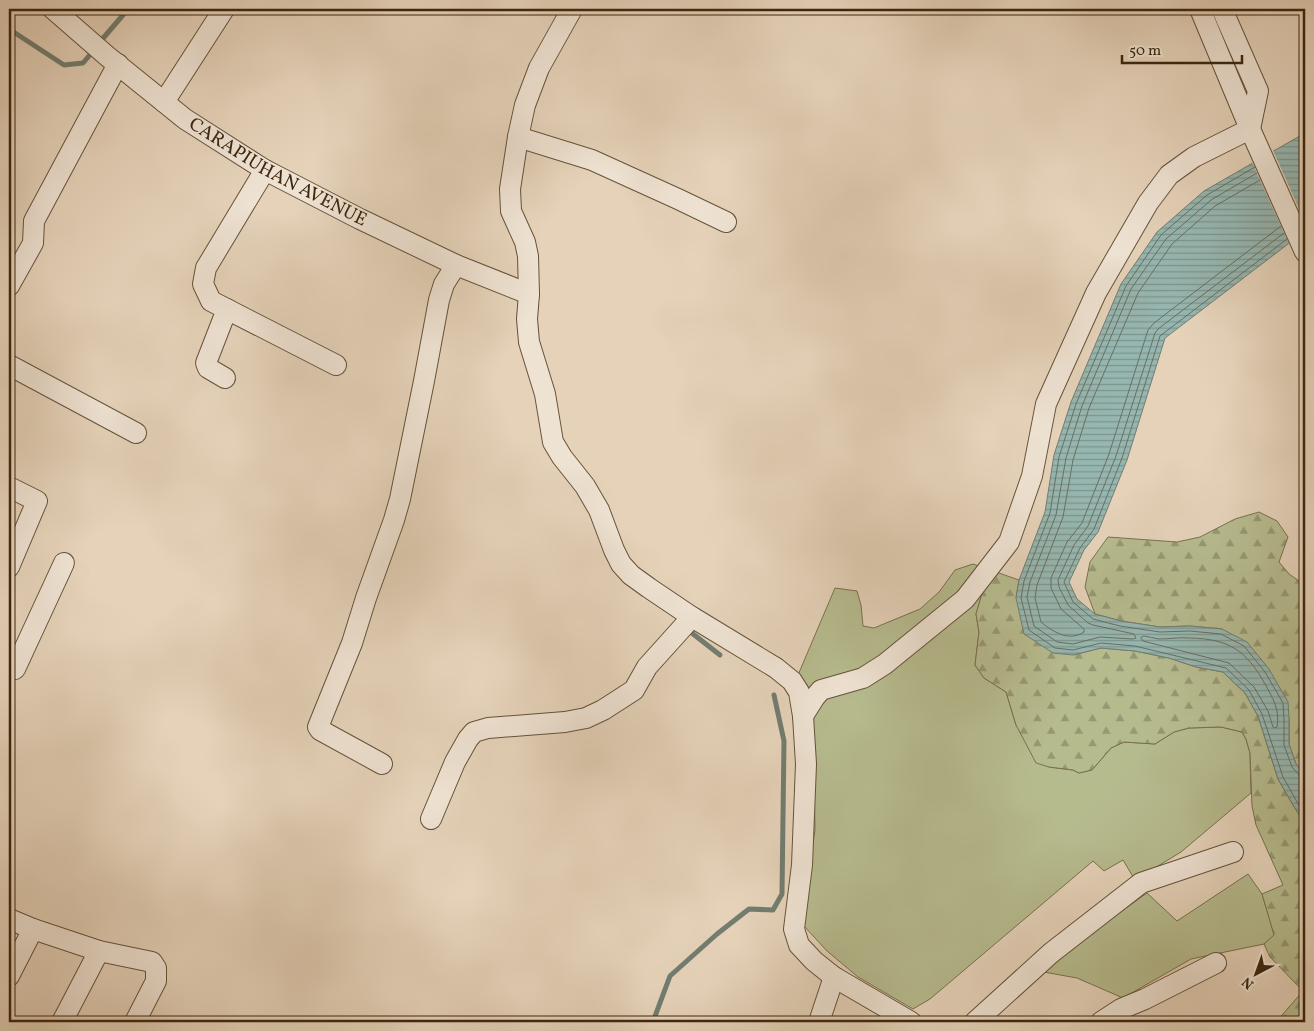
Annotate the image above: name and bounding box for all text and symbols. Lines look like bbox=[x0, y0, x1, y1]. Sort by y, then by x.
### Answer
scale bar bbox=[1122, 32, 1242, 64]
text: 50 m bbox=[1129, 41, 1161, 62]
street label: CARAPIUHAN AVENUE bbox=[183, 112, 371, 233]
north arrow bbox=[1232, 948, 1282, 998]
text: N bbox=[1238, 972, 1259, 993]

